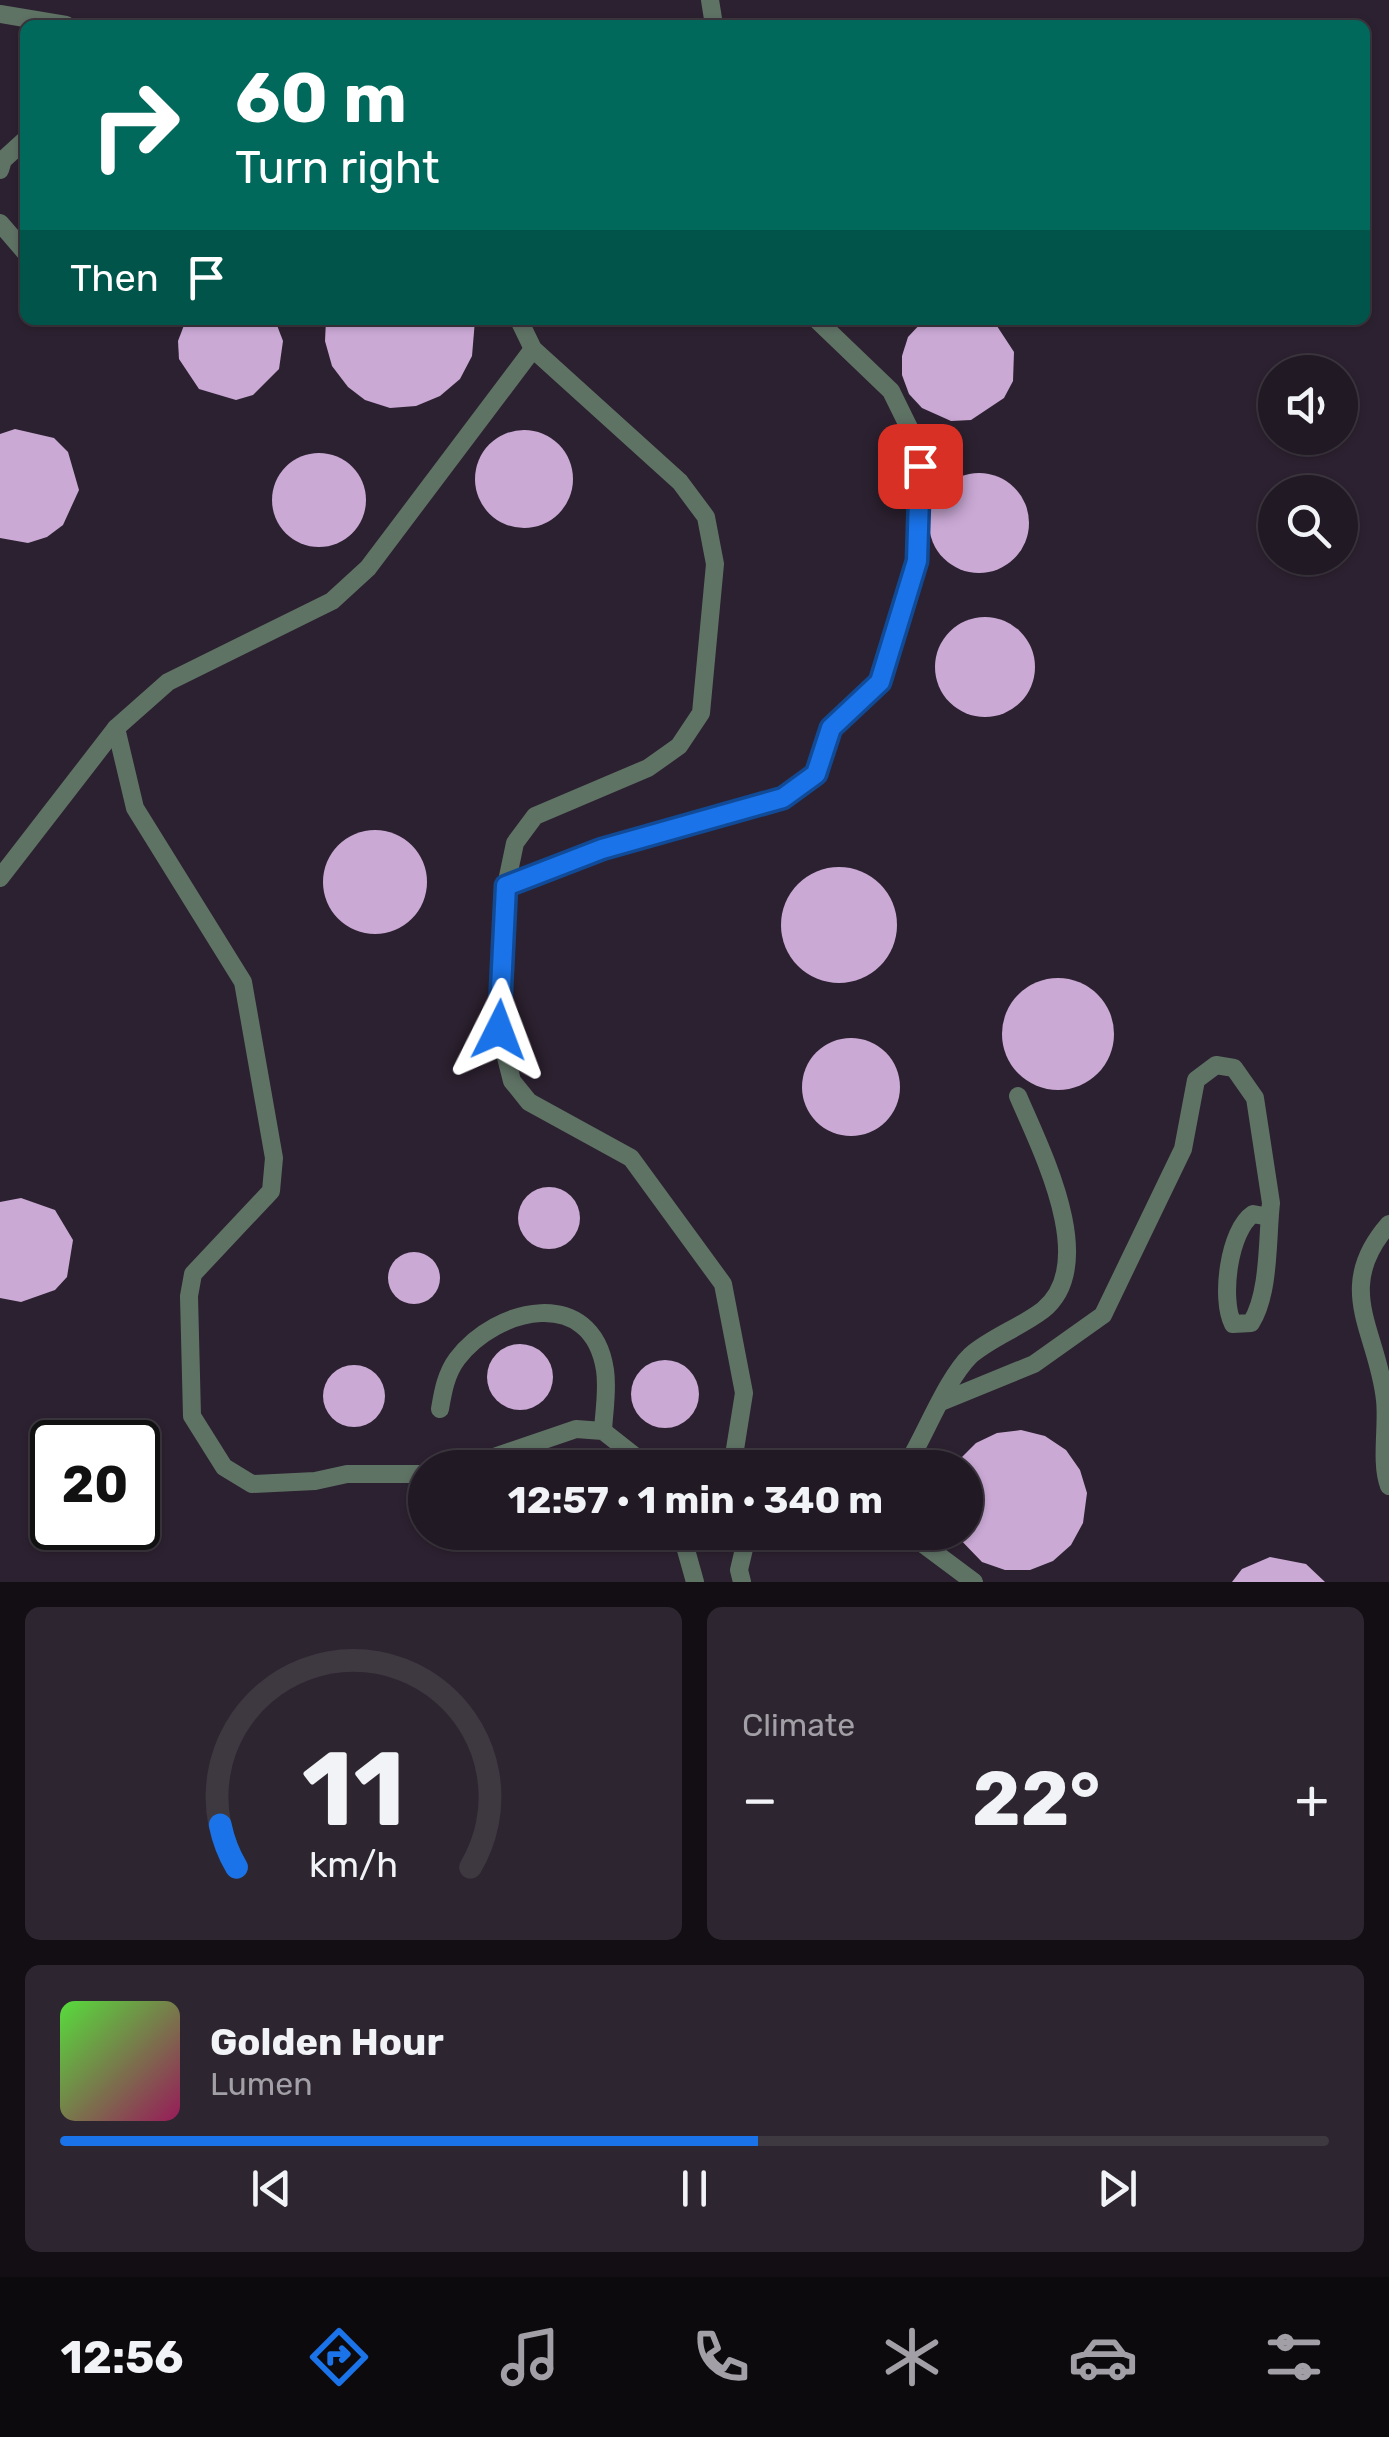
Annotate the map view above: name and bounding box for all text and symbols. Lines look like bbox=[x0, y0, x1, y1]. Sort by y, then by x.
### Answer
text: 60 m bbox=[235, 57, 407, 140]
icon: right bbox=[70, 60, 200, 190]
text: Turn right bbox=[235, 141, 439, 194]
icon: arrive bbox=[179, 250, 234, 305]
text: Then bbox=[70, 255, 159, 301]
map controls bbox=[1258, 355, 1358, 575]
button: sound bbox=[1258, 355, 1358, 455]
pin bbox=[878, 424, 963, 509]
icon: arrive bbox=[893, 439, 948, 494]
button: search bbox=[1258, 475, 1358, 575]
position arrow bbox=[447, 978, 551, 1082]
speed limit sign: 20 bbox=[30, 1420, 160, 1550]
text: 12:57 · 1 min · 340 m bbox=[508, 1477, 883, 1523]
text: Climate bbox=[742, 1706, 855, 1744]
text: 11 bbox=[302, 1728, 405, 1851]
text: 22° bbox=[972, 1755, 1100, 1844]
text: − bbox=[742, 1767, 778, 1832]
text: + bbox=[1295, 1767, 1329, 1832]
text: km/h bbox=[309, 1844, 398, 1886]
text: Golden Hour bbox=[210, 2019, 444, 2065]
text: Lumen bbox=[210, 2065, 313, 2103]
icon: previous bbox=[244, 2161, 299, 2216]
icon: pause bbox=[667, 2161, 722, 2216]
icon: next bbox=[1090, 2161, 1145, 2216]
icon: directions bbox=[304, 2322, 374, 2392]
icon: music bbox=[495, 2322, 565, 2392]
icon: phone bbox=[686, 2322, 756, 2392]
icon: climate bbox=[877, 2322, 947, 2392]
icon: car bbox=[1068, 2322, 1138, 2392]
icon: filters bbox=[1259, 2322, 1329, 2392]
text: 12:56 bbox=[60, 2331, 184, 2384]

